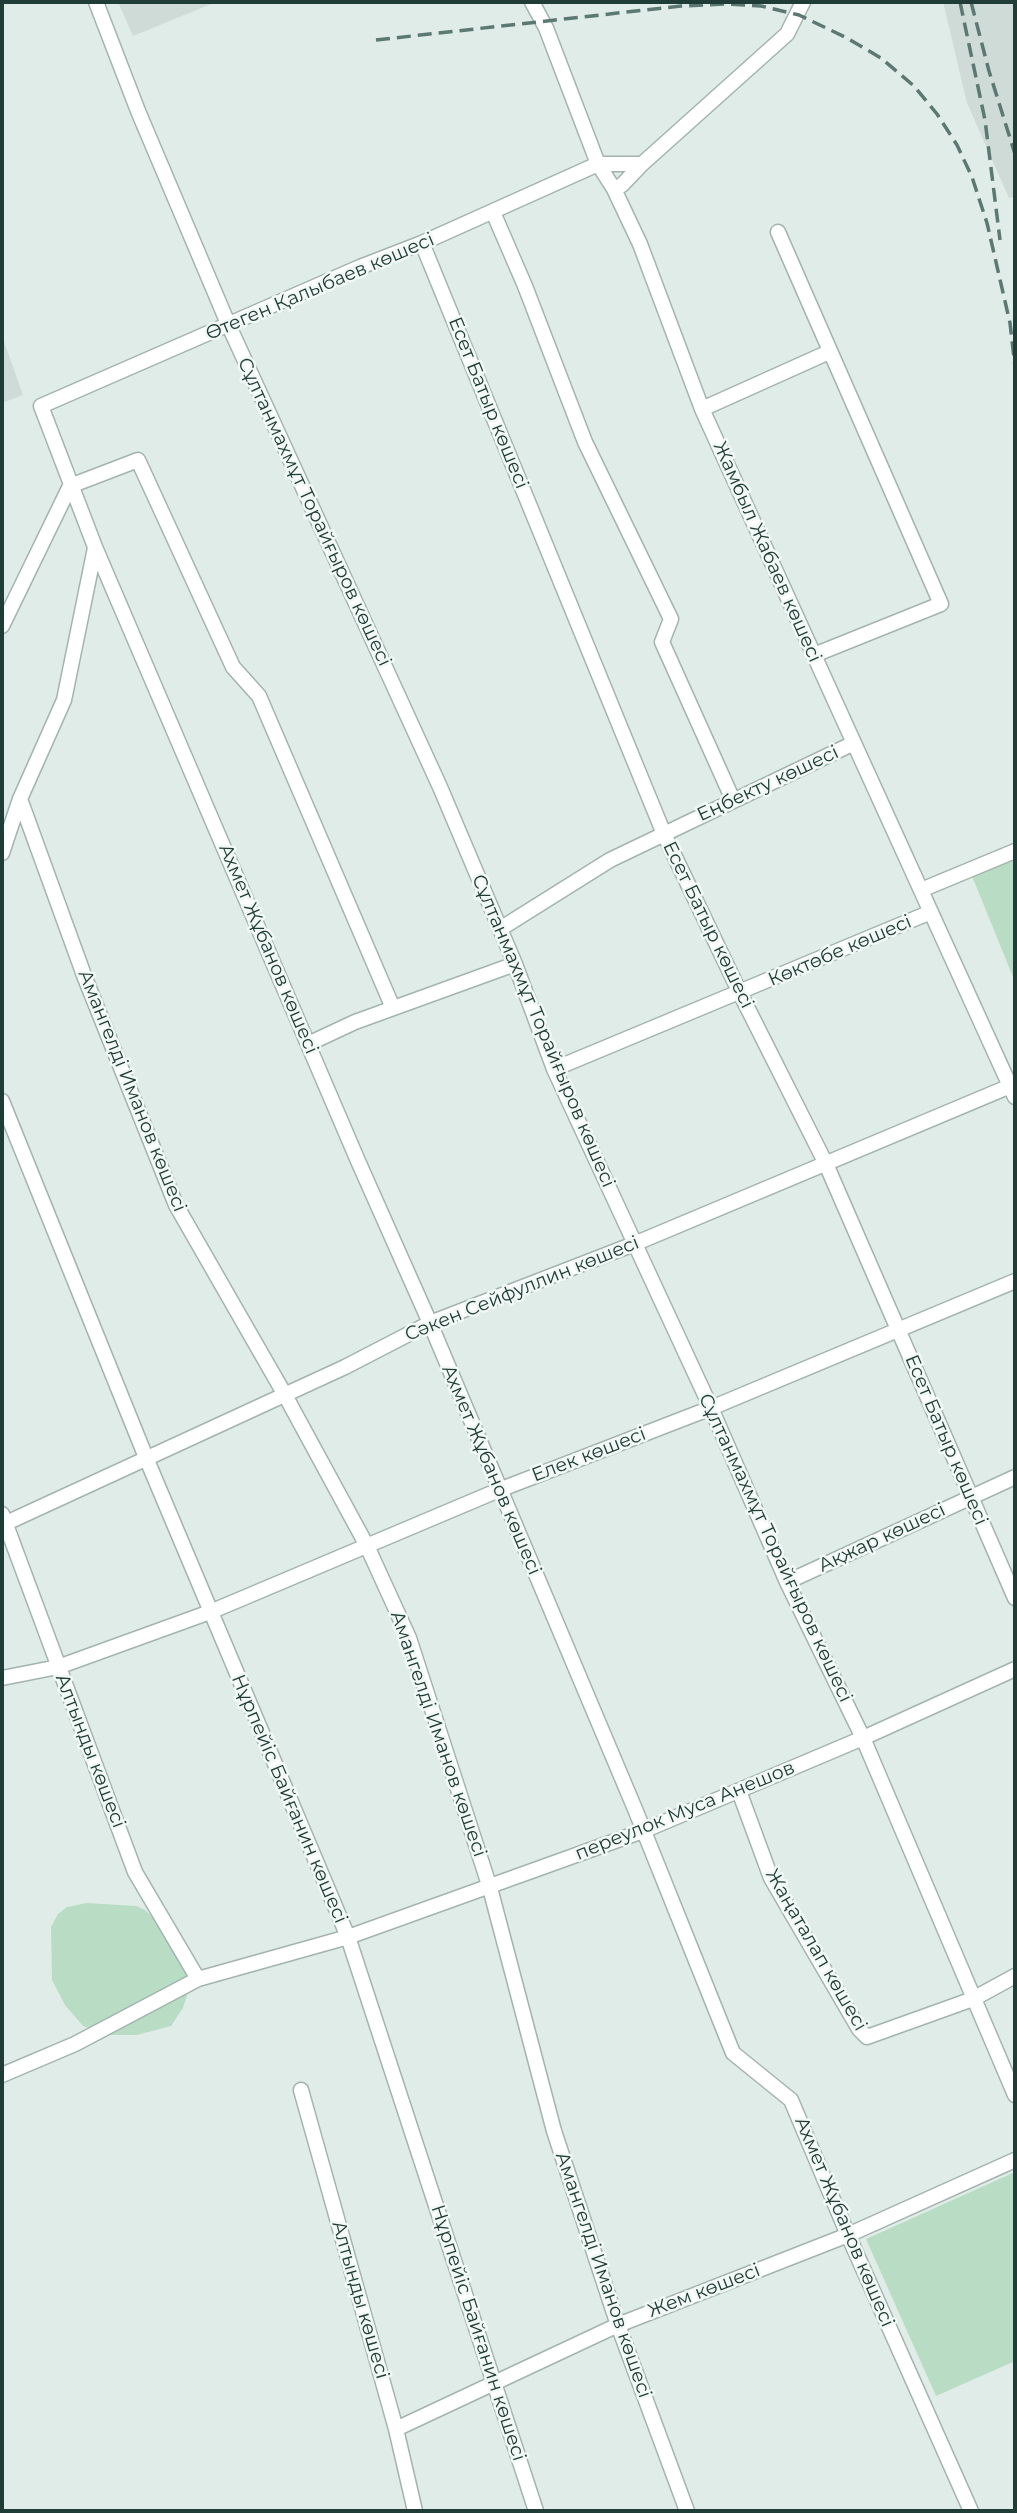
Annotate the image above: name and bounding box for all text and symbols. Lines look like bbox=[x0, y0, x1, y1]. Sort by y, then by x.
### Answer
street label: Өтеген Қалыбаев көшесі bbox=[202, 228, 438, 346]
street label: Есет Батыр көшесі bbox=[443, 314, 533, 492]
street label: Сұлтанмахмұт Торайғыров көшесі bbox=[232, 354, 396, 670]
street label: Жамбыл Жабаев көшесі bbox=[708, 438, 826, 666]
street label: Еңбекту көшесі bbox=[694, 741, 842, 827]
street label: Есет Батыр көшесі bbox=[658, 838, 758, 1012]
street label: Ахмет Жұбанов көшесі bbox=[213, 841, 323, 1057]
street label: Сұлтанмахмұт Торайғыров көшесі bbox=[467, 871, 619, 1191]
street label: Көктөбе көшесі bbox=[765, 910, 915, 992]
street label: Амангелді Иманов көшесі bbox=[73, 967, 191, 1215]
street label: Сәкен Сейфуллин көшесі bbox=[402, 1231, 642, 1347]
street label: Есет Батыр көшесі bbox=[900, 1351, 992, 1529]
street label: Ахмет Жұбанов көшесі bbox=[436, 1362, 546, 1578]
street label: Сұлтанмахмұт Торайғыров көшесі bbox=[693, 1390, 857, 1706]
street label: Елек көшесі bbox=[529, 1423, 649, 1487]
street label: Ақжар көшесі bbox=[815, 1499, 949, 1577]
street label: Амангелді Иманов көшесі bbox=[385, 1608, 491, 1860]
street label: Алтынды көшесі bbox=[50, 1671, 130, 1831]
street label: Нұрпейіс Байғанин көшесі bbox=[226, 1671, 352, 1927]
street label: переулок Муса Анешов bbox=[572, 1756, 798, 1866]
street label: Жаңаталап көшесі bbox=[760, 1865, 872, 2035]
street label: Ахмет Жұбанов көшесі bbox=[789, 2114, 899, 2330]
street label: Амангелді Иманов көшесі bbox=[550, 2149, 656, 2401]
street label: Нұрпейіс Байғанин көшесі bbox=[426, 2202, 530, 2464]
street label: Алтынды көшесі bbox=[327, 2218, 393, 2382]
street label: Жем көшесі bbox=[645, 2259, 763, 2323]

